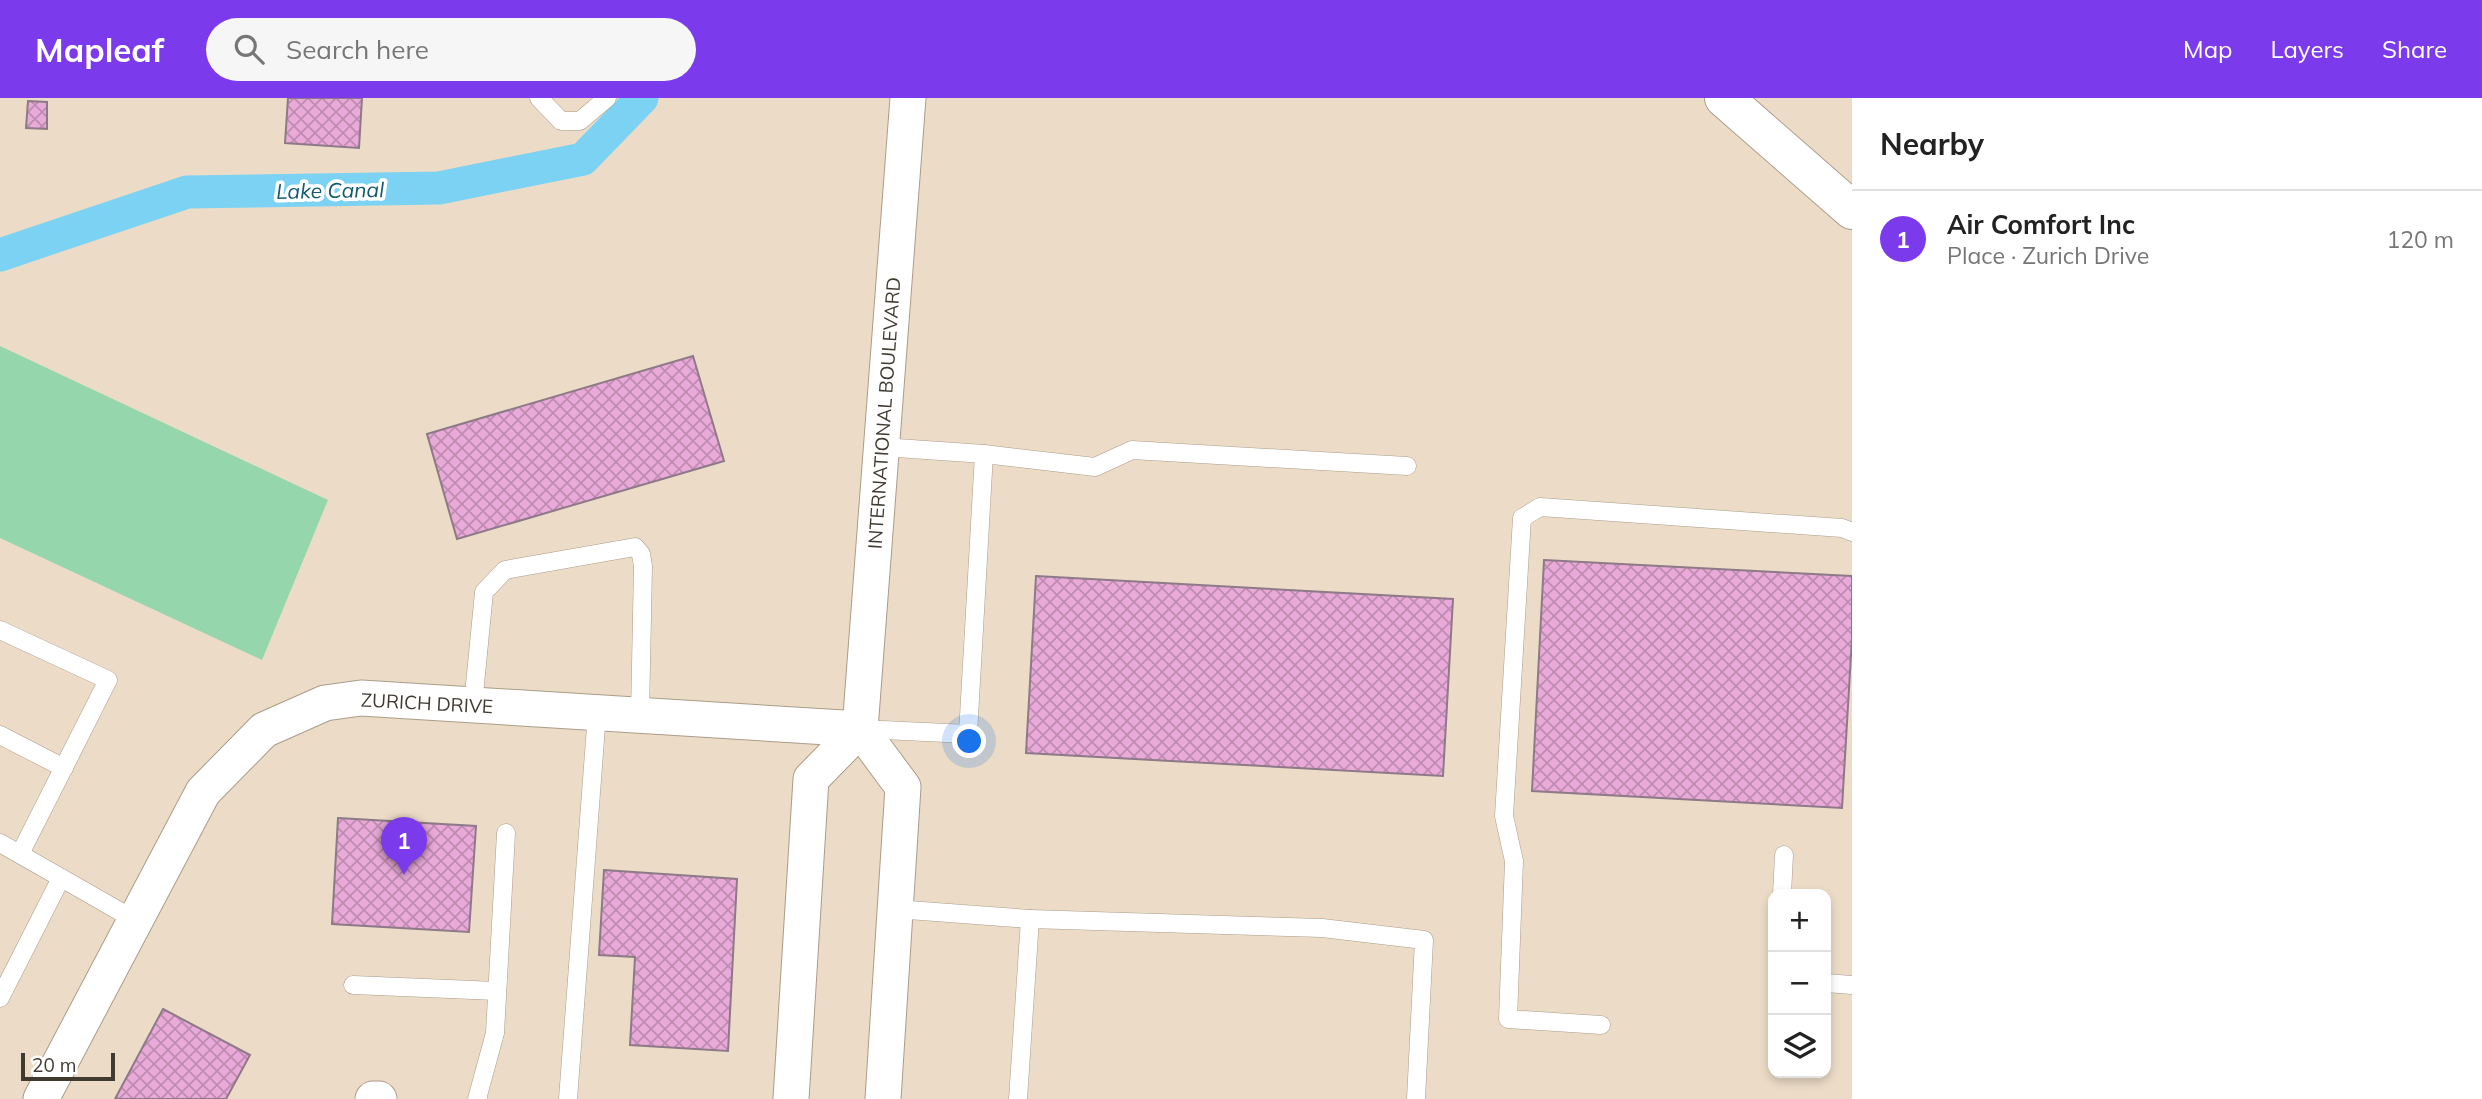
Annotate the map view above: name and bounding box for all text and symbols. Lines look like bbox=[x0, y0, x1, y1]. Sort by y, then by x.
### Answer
search box bbox=[206, 18, 696, 81]
text: Mapleaf bbox=[35, 29, 164, 70]
icon: search bbox=[230, 30, 268, 68]
text: Search here bbox=[286, 33, 429, 66]
text: Map bbox=[2183, 34, 2232, 64]
text: Layers bbox=[2270, 34, 2344, 64]
text: Share bbox=[2382, 34, 2447, 64]
text: Nearby bbox=[1880, 125, 1984, 163]
water label: Lake Canal bbox=[276, 176, 384, 204]
text: Air Comfort Inc bbox=[1947, 208, 2135, 241]
text: 1 bbox=[1896, 225, 1910, 254]
text: 120 m bbox=[2386, 225, 2454, 254]
text: Place · Zurich Drive bbox=[1947, 241, 2149, 270]
street label: INTERNATIONAL BOULEVARD bbox=[863, 276, 905, 550]
street label: ZURICH DRIVE bbox=[360, 688, 494, 718]
your location bbox=[952, 724, 986, 758]
pin: 1 bbox=[381, 817, 427, 875]
map controls bbox=[1768, 889, 1831, 1078]
button: + bbox=[1768, 889, 1831, 952]
button: − bbox=[1768, 952, 1831, 1015]
button: layers bbox=[1768, 1015, 1831, 1078]
scale bar bbox=[21, 1050, 116, 1082]
text: 20 m bbox=[32, 1053, 76, 1077]

